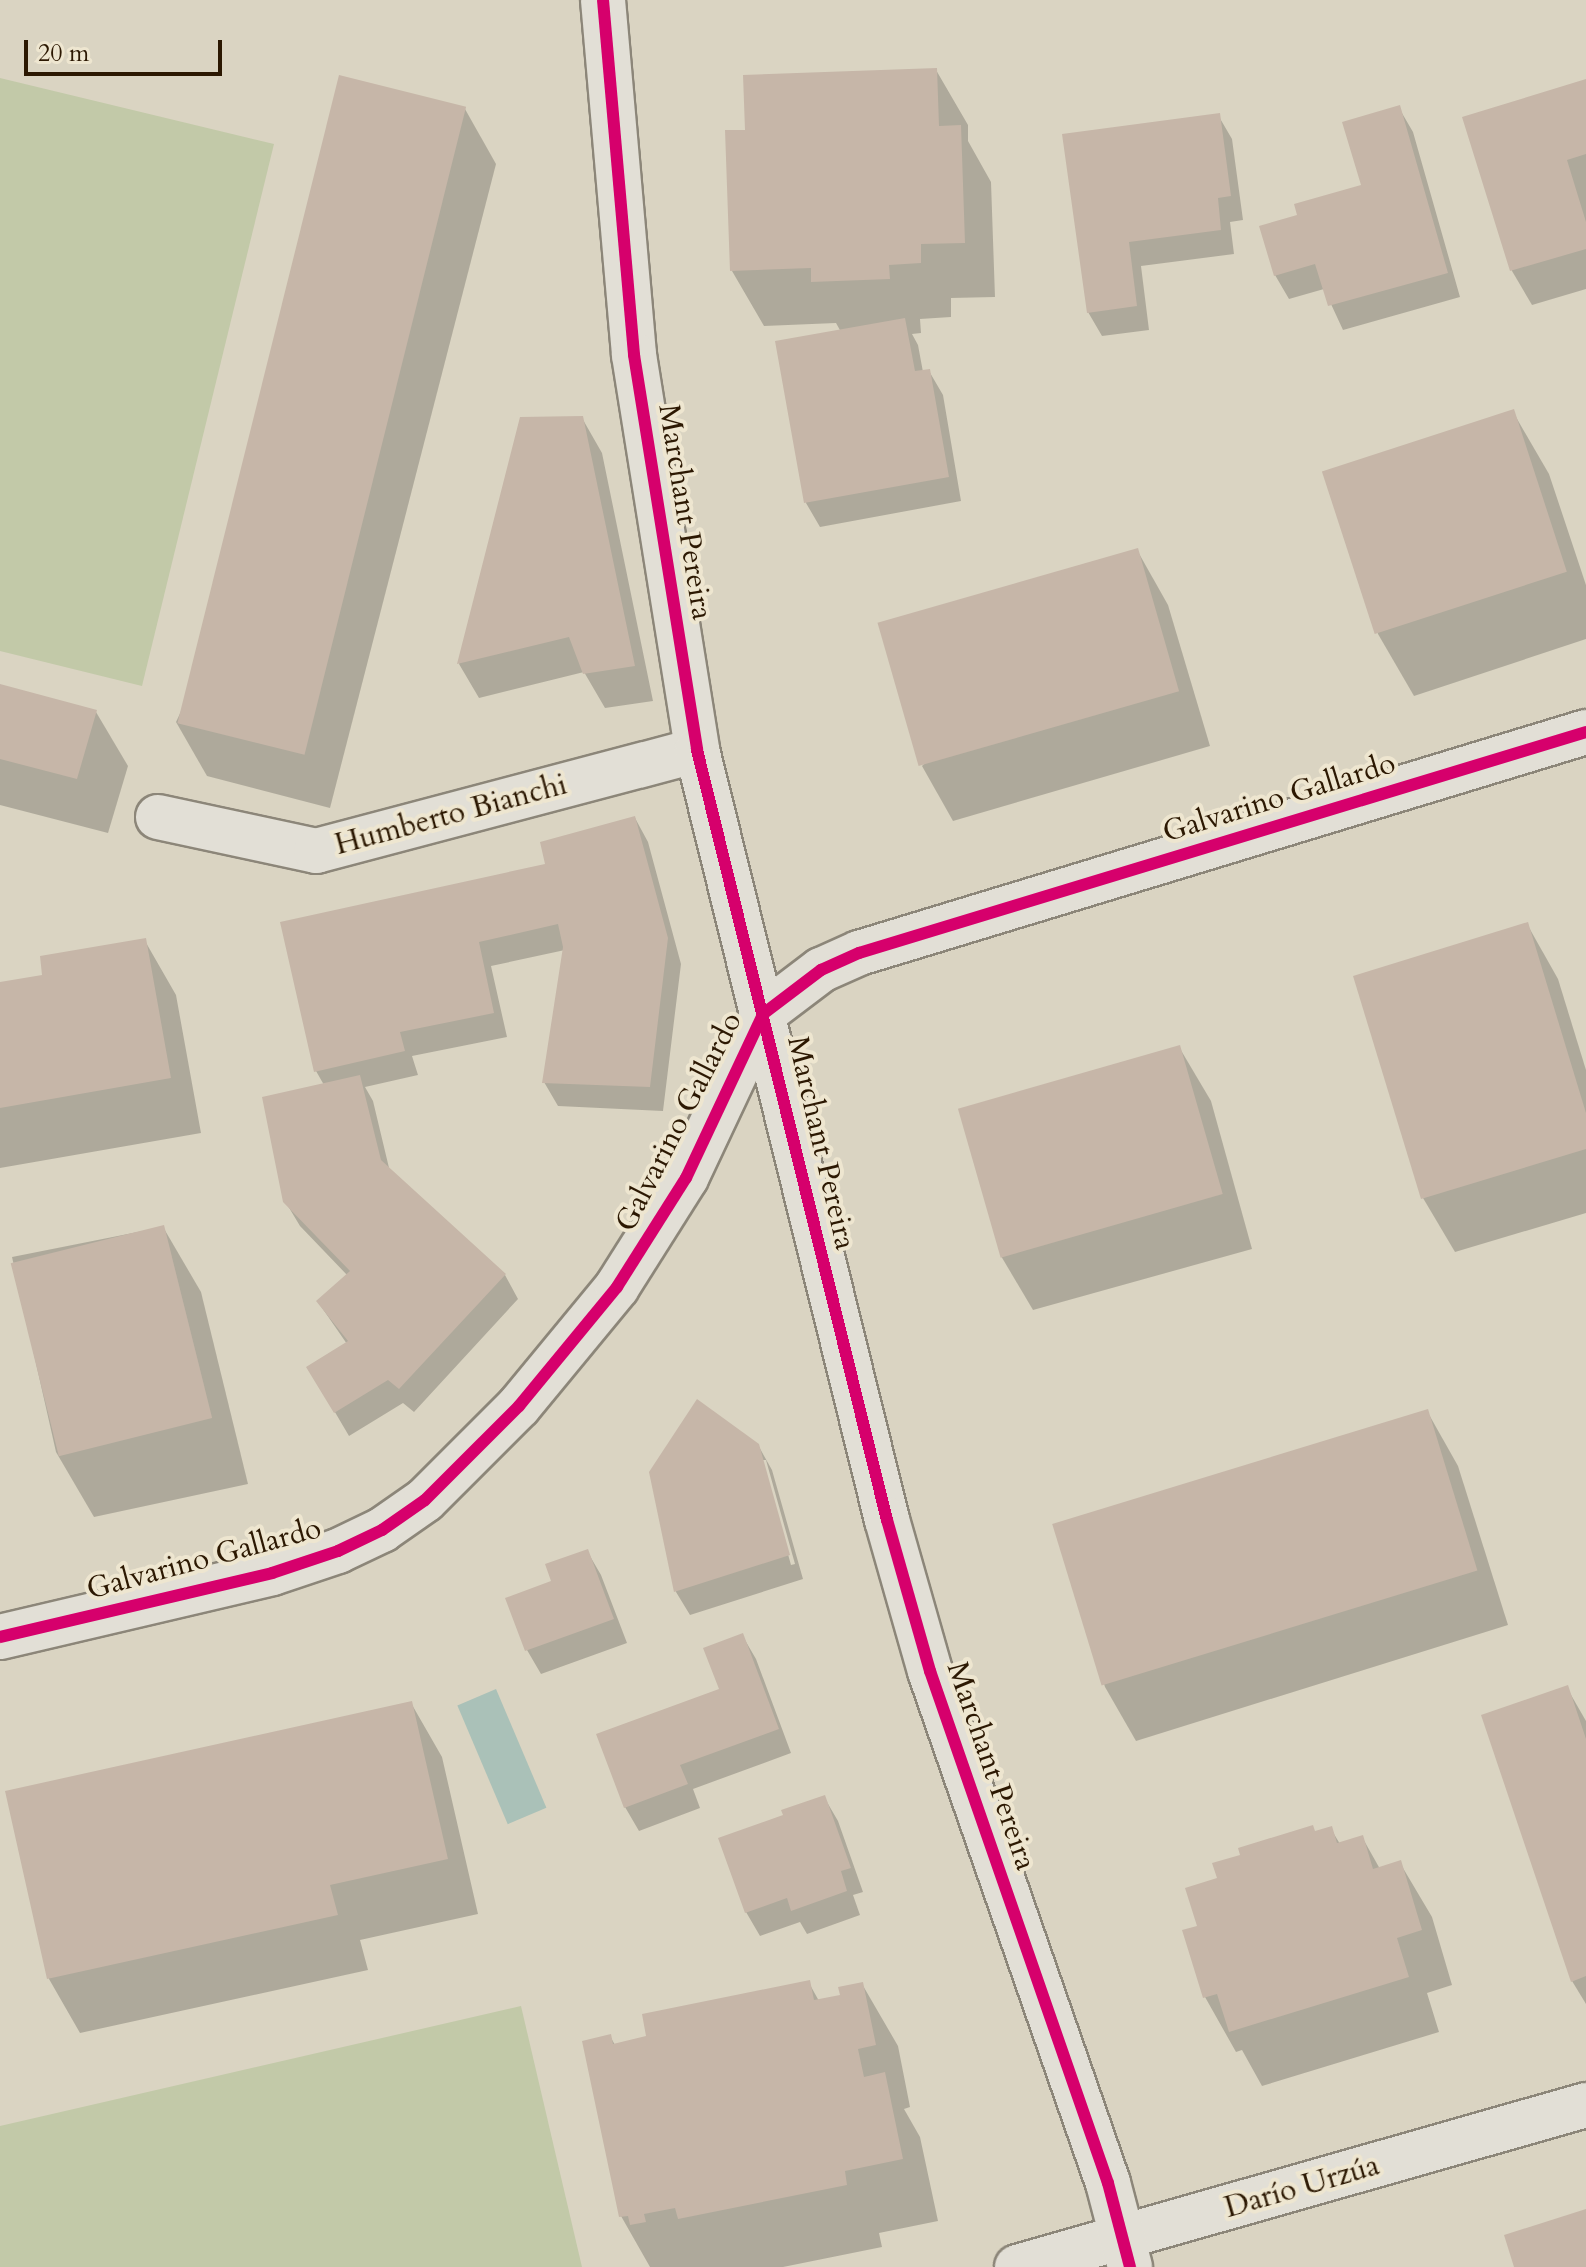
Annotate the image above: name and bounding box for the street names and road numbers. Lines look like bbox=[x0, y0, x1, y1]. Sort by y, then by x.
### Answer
street label: Marchant Pereira bbox=[650, 401, 720, 623]
street label: Galvarino Gallardo bbox=[1158, 746, 1400, 850]
street label: Humberto Bianchi bbox=[331, 767, 571, 863]
street label: Galvarino Gallardo bbox=[608, 1006, 750, 1238]
street label: Marchant Pereira bbox=[779, 1033, 863, 1253]
street label: Galvarino Gallardo bbox=[83, 1510, 325, 1608]
street label: Marchant Pereira bbox=[938, 1657, 1044, 1875]
street label: Darío Urzúa bbox=[1221, 2148, 1383, 2226]

